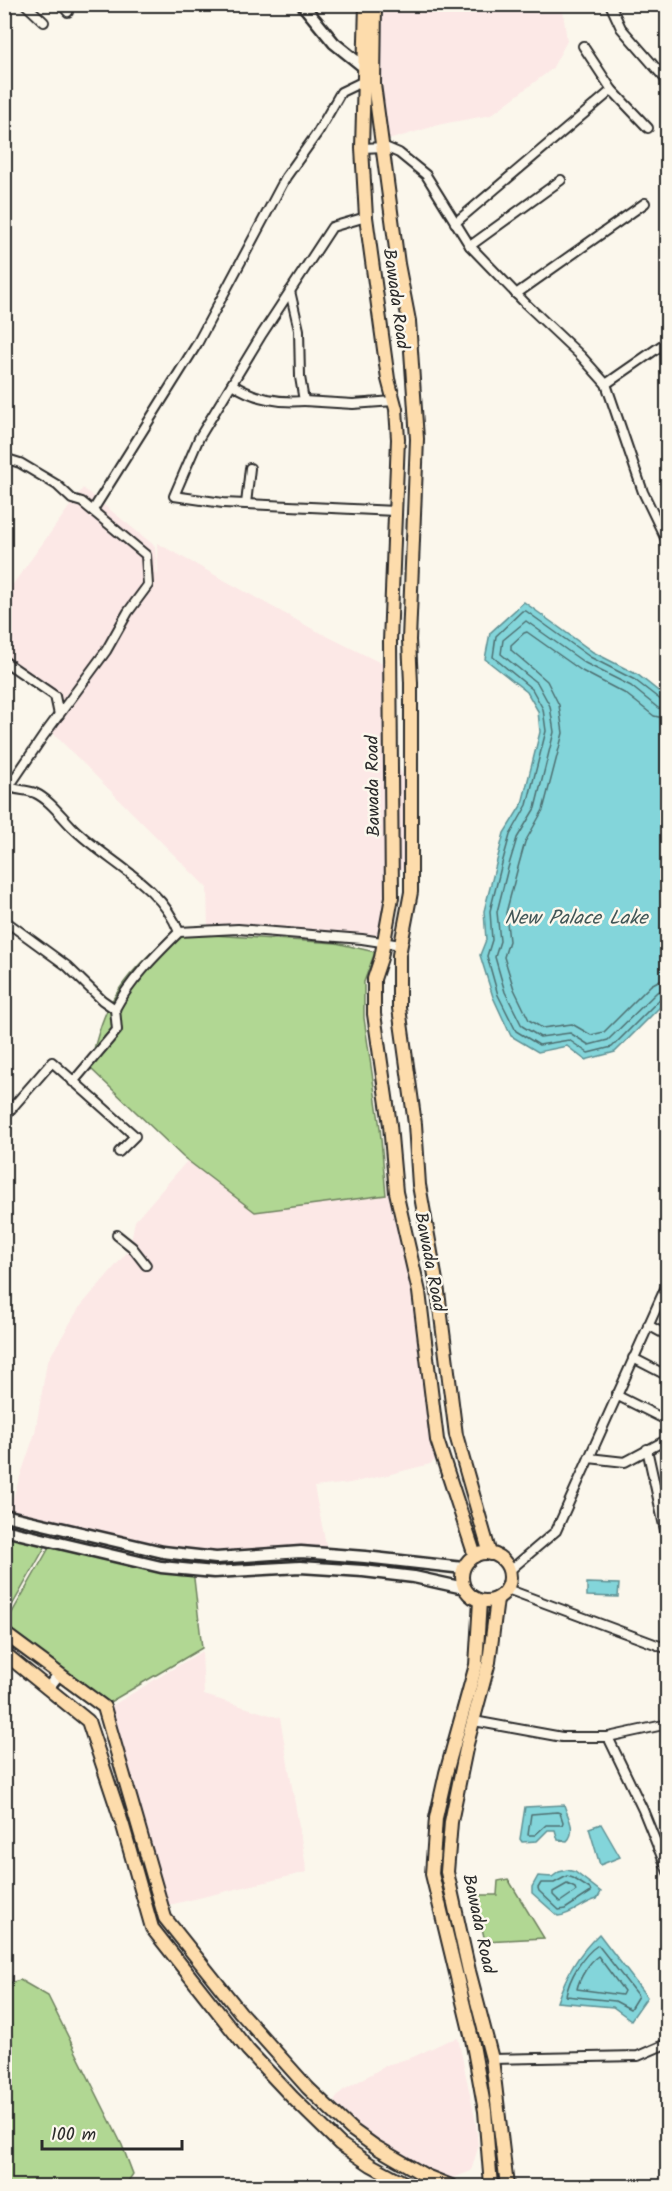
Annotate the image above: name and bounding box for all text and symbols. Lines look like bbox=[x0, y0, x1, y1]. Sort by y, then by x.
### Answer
street label: Bawada Road bbox=[374, 247, 417, 352]
street label: Bawada Road bbox=[359, 734, 389, 837]
water label: New Palace Lake bbox=[504, 903, 650, 935]
street label: Bawada Road bbox=[405, 1210, 453, 1315]
street label: Bawada Road bbox=[453, 1871, 503, 1977]
scale bar bbox=[42, 2113, 182, 2151]
text: 100 m bbox=[51, 2121, 96, 2150]

